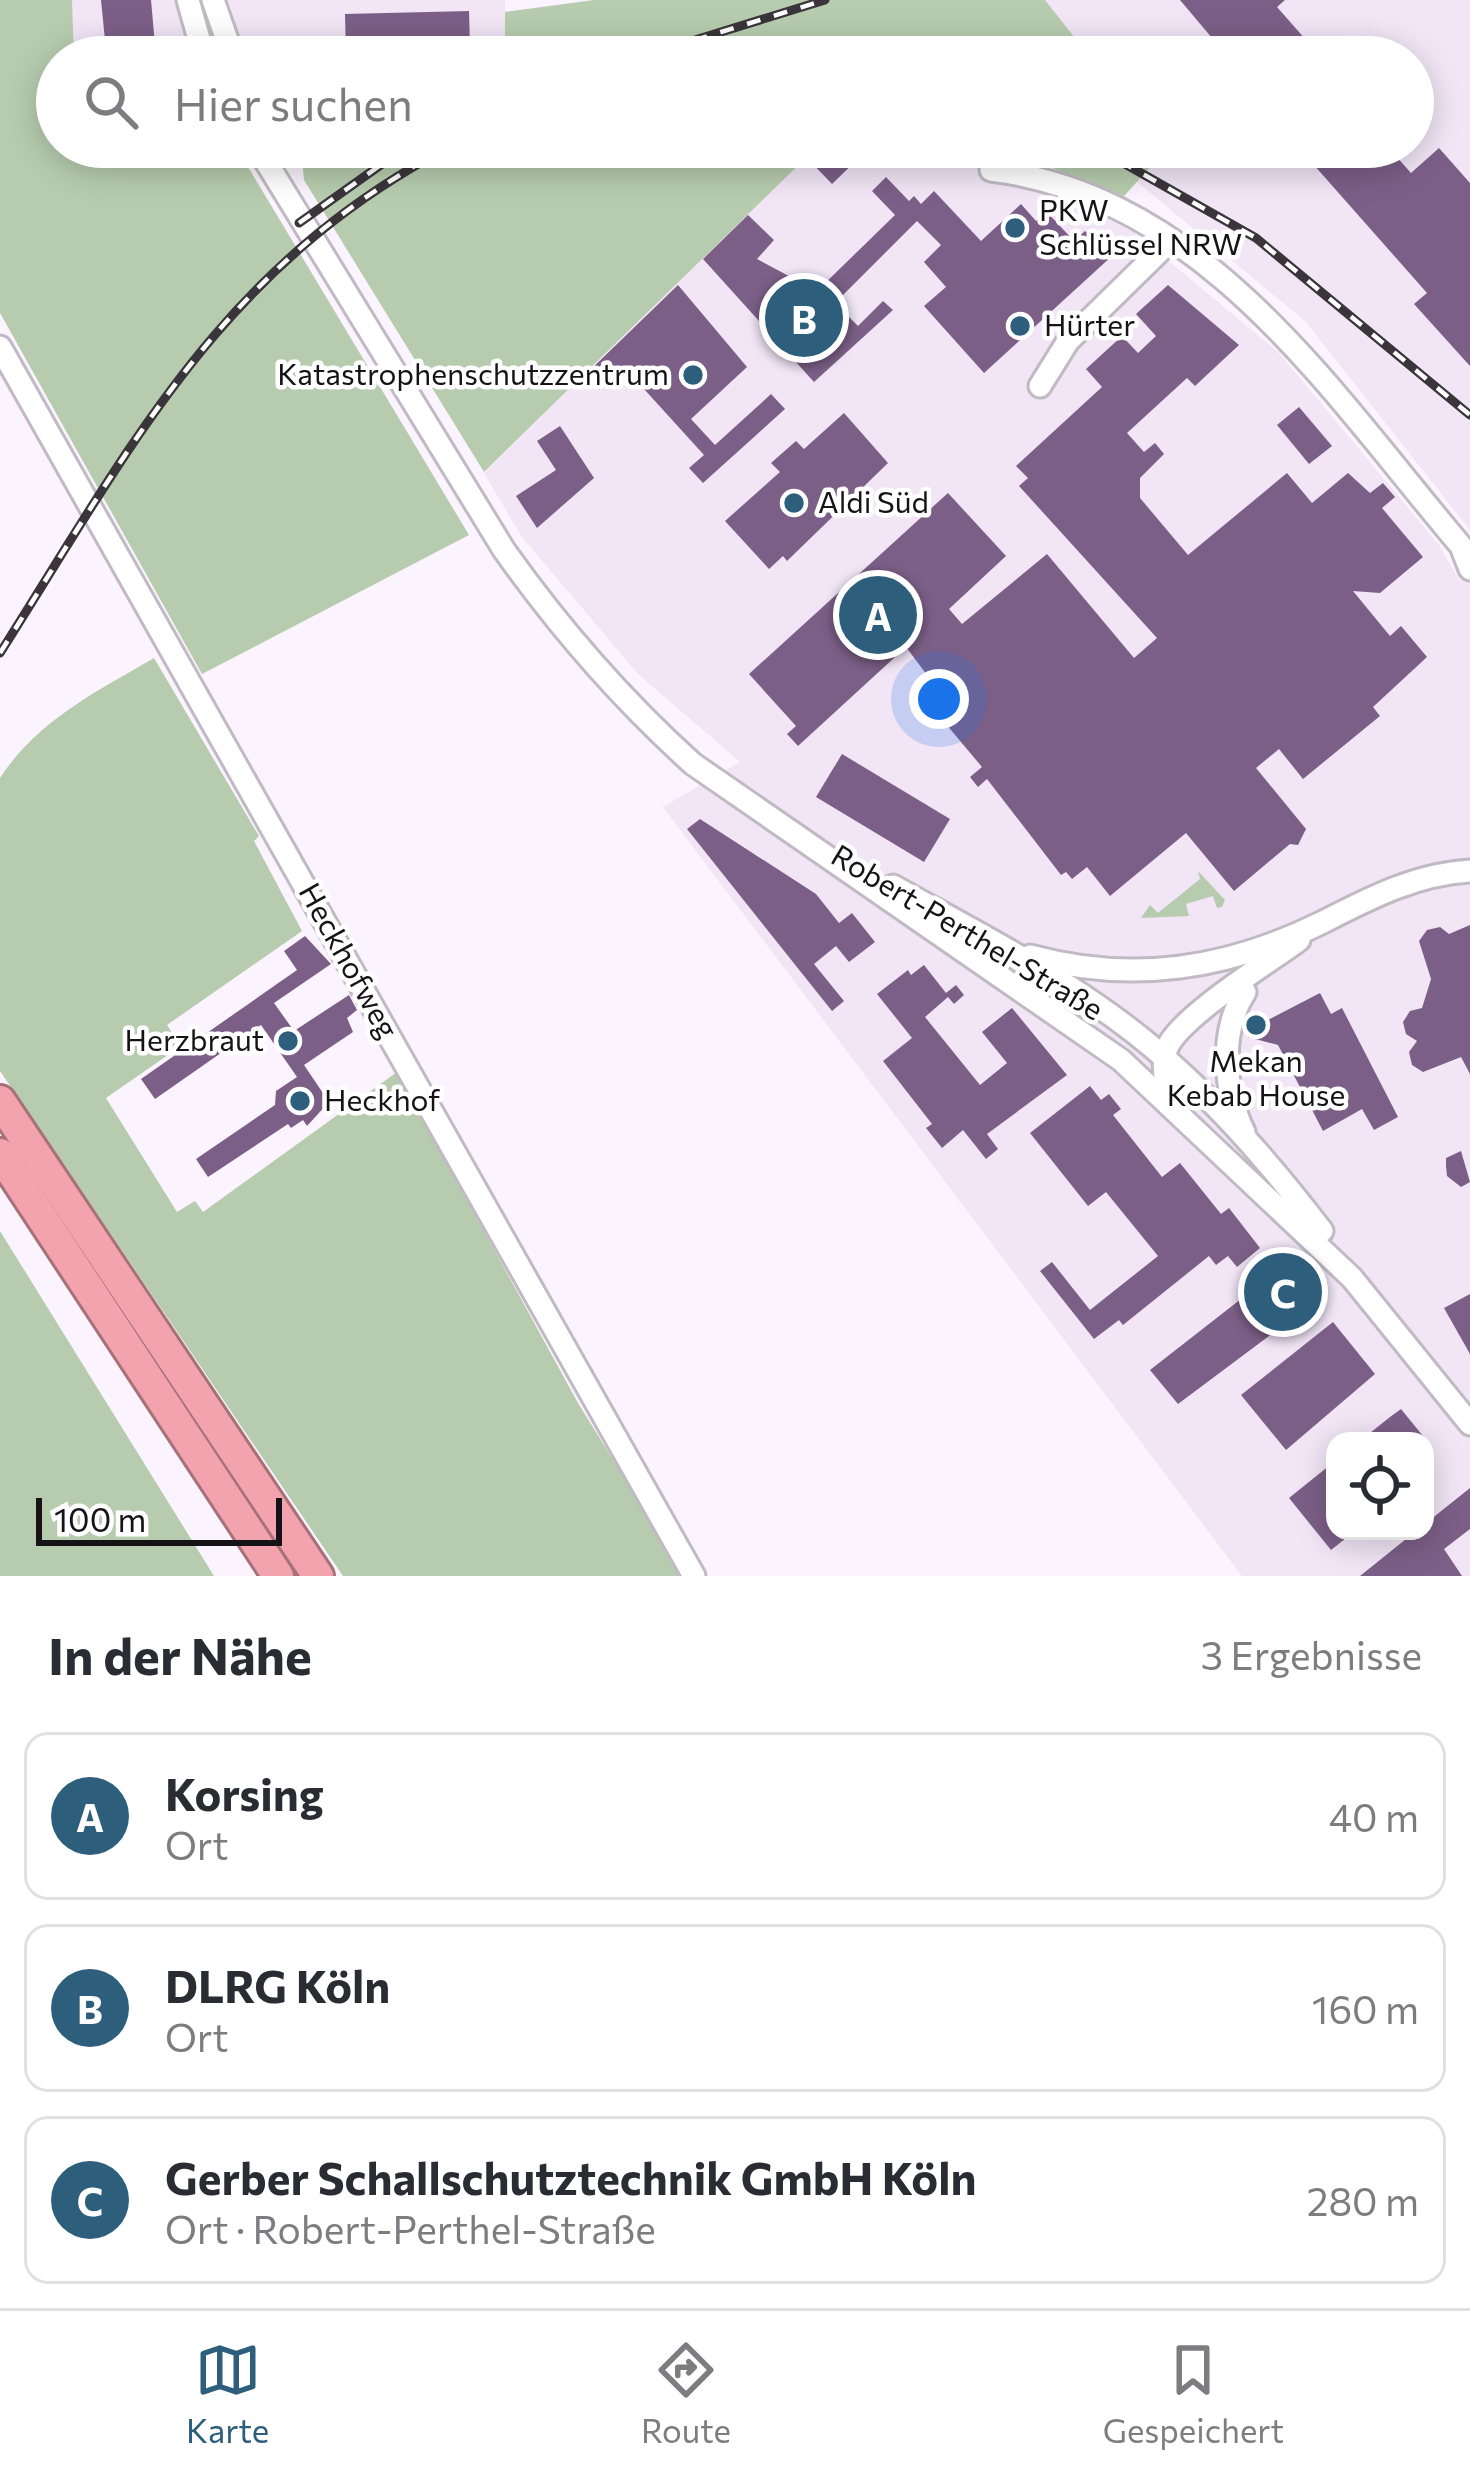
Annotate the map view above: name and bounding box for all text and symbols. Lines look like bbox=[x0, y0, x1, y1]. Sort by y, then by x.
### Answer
search box bbox=[36, 36, 1434, 168]
icon: search bbox=[78, 69, 144, 135]
text: Hier suchen bbox=[174, 75, 413, 130]
place label: PKW Schlüssel NRW bbox=[1039, 190, 1242, 261]
marker: PKW Schlüssel NRW bbox=[1002, 215, 1028, 241]
pin: B bbox=[765, 273, 843, 363]
place label: Hürter bbox=[1044, 305, 1135, 342]
marker: Hürter bbox=[1007, 313, 1033, 339]
place label: Katastrophenschutzzentrum bbox=[277, 354, 669, 391]
marker: Katastrophenschutzzentrum bbox=[680, 362, 706, 388]
place label: Aldi Süd bbox=[818, 482, 929, 519]
marker: Aldi Süd bbox=[781, 490, 807, 516]
pin: A bbox=[839, 570, 917, 660]
your location bbox=[909, 669, 969, 729]
street label: Robert-Perthel-Straße bbox=[826, 835, 1111, 1027]
street label: Heckhofweg bbox=[292, 876, 408, 1044]
marker: Mekan Kebab House bbox=[1243, 1012, 1269, 1038]
place label: Herzbraut bbox=[125, 1020, 264, 1057]
marker: Herzbraut bbox=[275, 1028, 301, 1054]
place label: Mekan Kebab House bbox=[1167, 1041, 1345, 1112]
place label: Heckhof bbox=[324, 1080, 440, 1117]
marker: Heckhof bbox=[287, 1088, 313, 1114]
pin: C bbox=[1244, 1247, 1322, 1337]
map controls bbox=[1326, 1432, 1434, 1540]
button: locate bbox=[1326, 1432, 1434, 1540]
scale bar bbox=[36, 1492, 282, 1545]
text: 100 m bbox=[54, 1498, 146, 1539]
text: In der Nähe bbox=[48, 1623, 312, 1686]
text: 3 Ergebnisse bbox=[1201, 1630, 1422, 1678]
text: Korsing bbox=[165, 1765, 324, 1820]
text: A bbox=[76, 1792, 104, 1840]
text: 40 m bbox=[1329, 1792, 1419, 1840]
text: Ort bbox=[165, 1820, 228, 1868]
text: DLRG Köln bbox=[165, 1957, 390, 2012]
text: B bbox=[77, 1984, 103, 2032]
text: 160 m bbox=[1312, 1984, 1419, 2032]
text: Ort bbox=[165, 2012, 228, 2060]
text: Gerber Schallschutztechnik GmbH Köln bbox=[165, 2149, 976, 2204]
text: C bbox=[77, 2176, 103, 2224]
text: 280 m bbox=[1307, 2176, 1419, 2224]
text: Ort · Robert-Perthel-Straße bbox=[165, 2204, 656, 2252]
tab: Karte bbox=[186, 2337, 269, 2450]
tab: Route bbox=[641, 2337, 731, 2450]
tab: Gespeichert bbox=[1103, 2337, 1284, 2450]

